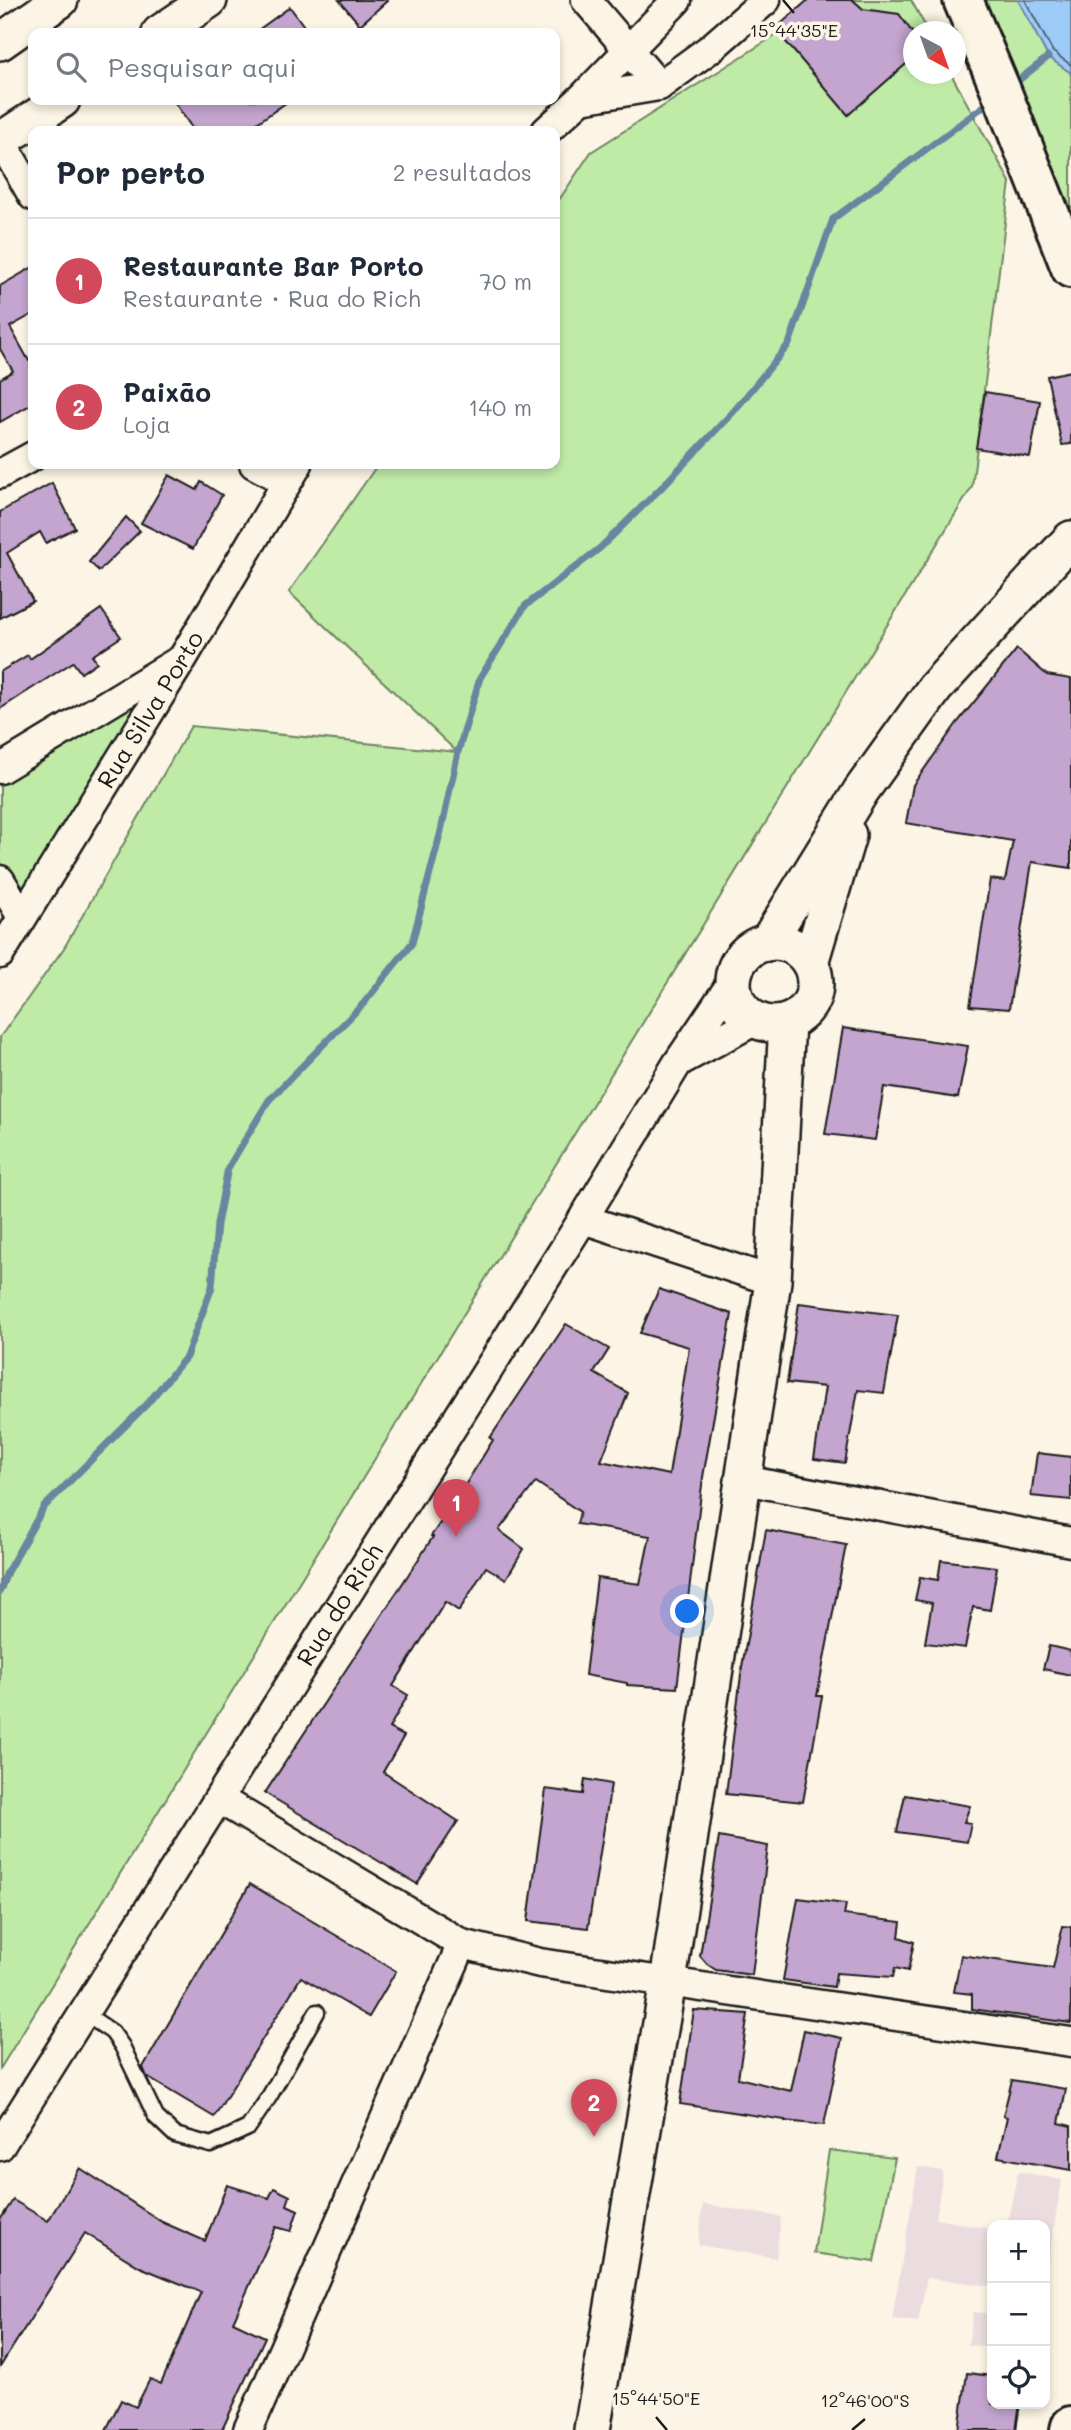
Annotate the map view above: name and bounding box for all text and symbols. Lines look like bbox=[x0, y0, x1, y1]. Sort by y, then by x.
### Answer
text: 15°44'35"E bbox=[750, 18, 838, 42]
north arrow bbox=[903, 21, 966, 84]
search box bbox=[28, 28, 560, 105]
icon: search bbox=[52, 48, 90, 86]
text: Pesquisar aqui bbox=[108, 50, 297, 84]
text: Por perto bbox=[56, 152, 205, 192]
text: 2 resultados bbox=[393, 157, 532, 187]
text: Restaurante Bar Porto bbox=[123, 249, 424, 283]
text: 1 bbox=[74, 266, 84, 296]
text: 70 m bbox=[479, 266, 532, 296]
text: Restaurante · Rua do Rich bbox=[123, 283, 421, 313]
text: Paixão bbox=[123, 375, 211, 409]
text: 2 bbox=[73, 392, 85, 422]
text: 140 m bbox=[468, 392, 532, 422]
text: Loja bbox=[123, 409, 171, 439]
street label: Rua Silva Porto bbox=[89, 625, 210, 793]
pin: 1 bbox=[433, 1479, 479, 1537]
street label: Rua do Rich bbox=[289, 1537, 389, 1671]
your location bbox=[670, 1594, 704, 1628]
pin: 2 bbox=[571, 2079, 617, 2137]
map controls bbox=[987, 2220, 1050, 2409]
button: + bbox=[987, 2220, 1050, 2283]
button: − bbox=[987, 2283, 1050, 2346]
button: locate bbox=[987, 2346, 1050, 2409]
text: 15°44'50"E bbox=[612, 2386, 700, 2410]
text: 12°46'00"S bbox=[820, 2388, 910, 2412]

